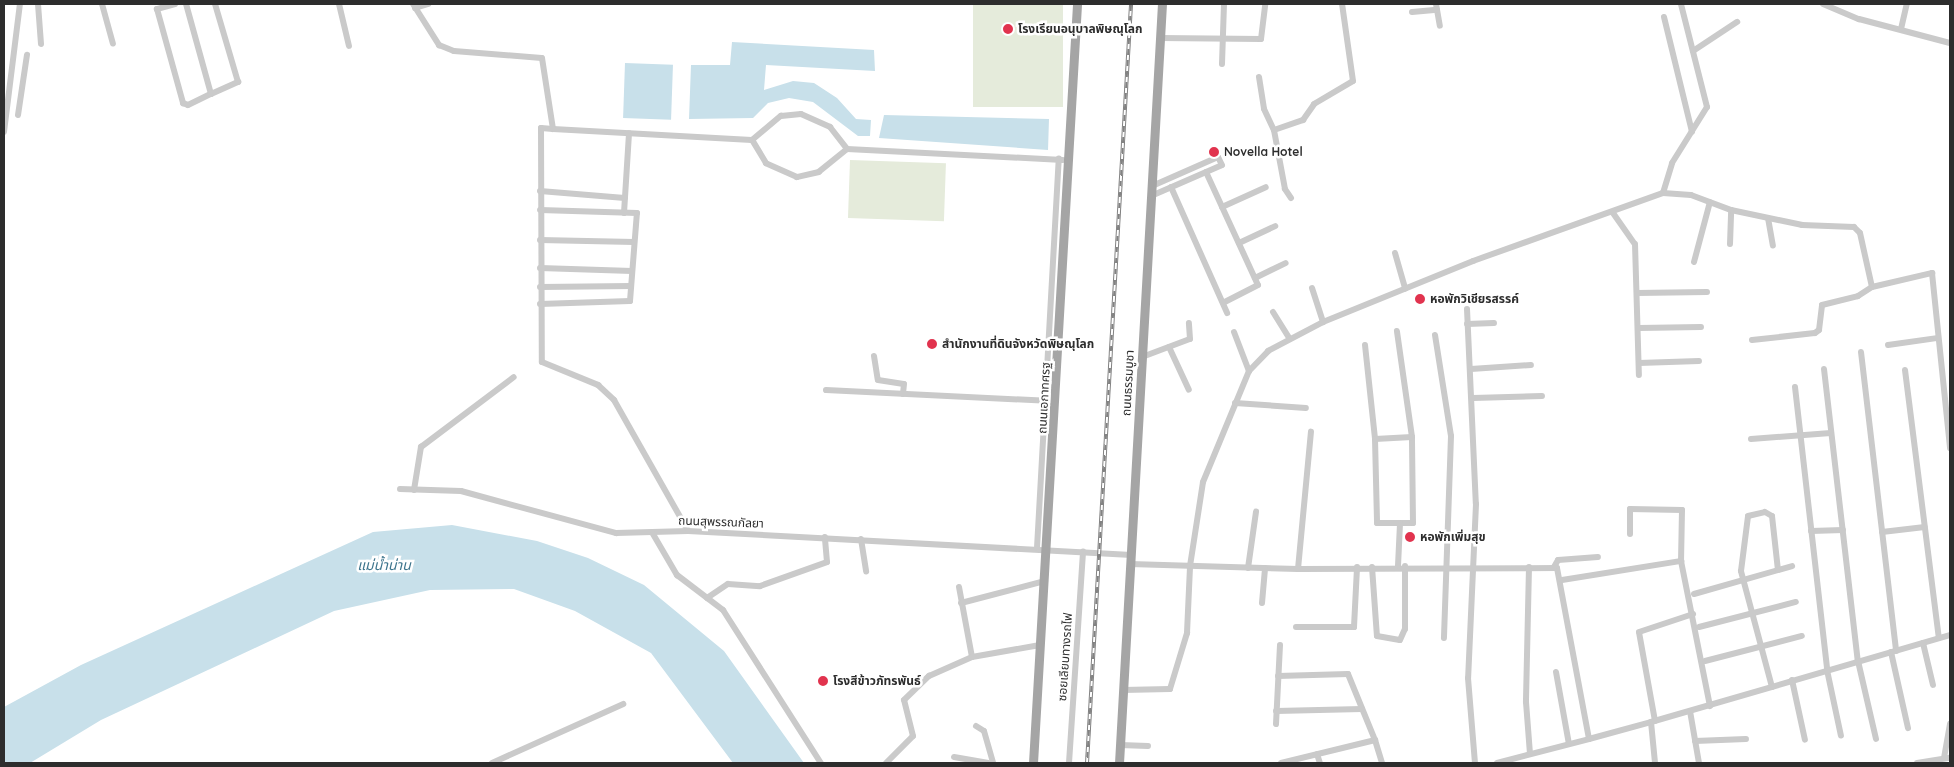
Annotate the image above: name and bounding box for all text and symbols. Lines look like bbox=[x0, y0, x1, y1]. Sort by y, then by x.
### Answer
place label: โรงเรียนอนุบาลพิษณุโลก bbox=[1018, 22, 1142, 36]
marker: โรงเรียนอนุบาลพิษณุโลก bbox=[1002, 23, 1014, 35]
place label: Novella Hotel bbox=[1224, 145, 1303, 159]
marker: Novella Hotel bbox=[1208, 146, 1220, 158]
place label: หอพักวิเชียรสรรค์ bbox=[1430, 292, 1519, 306]
marker: หอพักวิเชียรสรรค์ bbox=[1414, 293, 1426, 305]
place label: สำนักงานที่ดินจังหวัดพิษณุโลก bbox=[942, 337, 1094, 351]
marker: สำนักงานที่ดินจังหวัดพิษณุโลก bbox=[926, 338, 938, 350]
street label: ถนนธรรมบูชา bbox=[1119, 350, 1137, 416]
street label: ถนนเอกาทศรฐ bbox=[1035, 362, 1053, 434]
street label: ถนนสุพรรณกัลยา bbox=[678, 513, 764, 531]
place label: หอพักเพิ่มสุข bbox=[1420, 530, 1486, 544]
marker: หอพักเพิ่มสุข bbox=[1404, 531, 1416, 543]
water label: แม่น้ำน่าน bbox=[357, 557, 411, 573]
street label: ซอยเลียบทางรถไฟ bbox=[1055, 612, 1075, 702]
place label: โรงสีข้าวภัทรพันธ์ bbox=[833, 674, 921, 688]
marker: โรงสีข้าวภัทรพันธ์ bbox=[817, 675, 829, 687]

